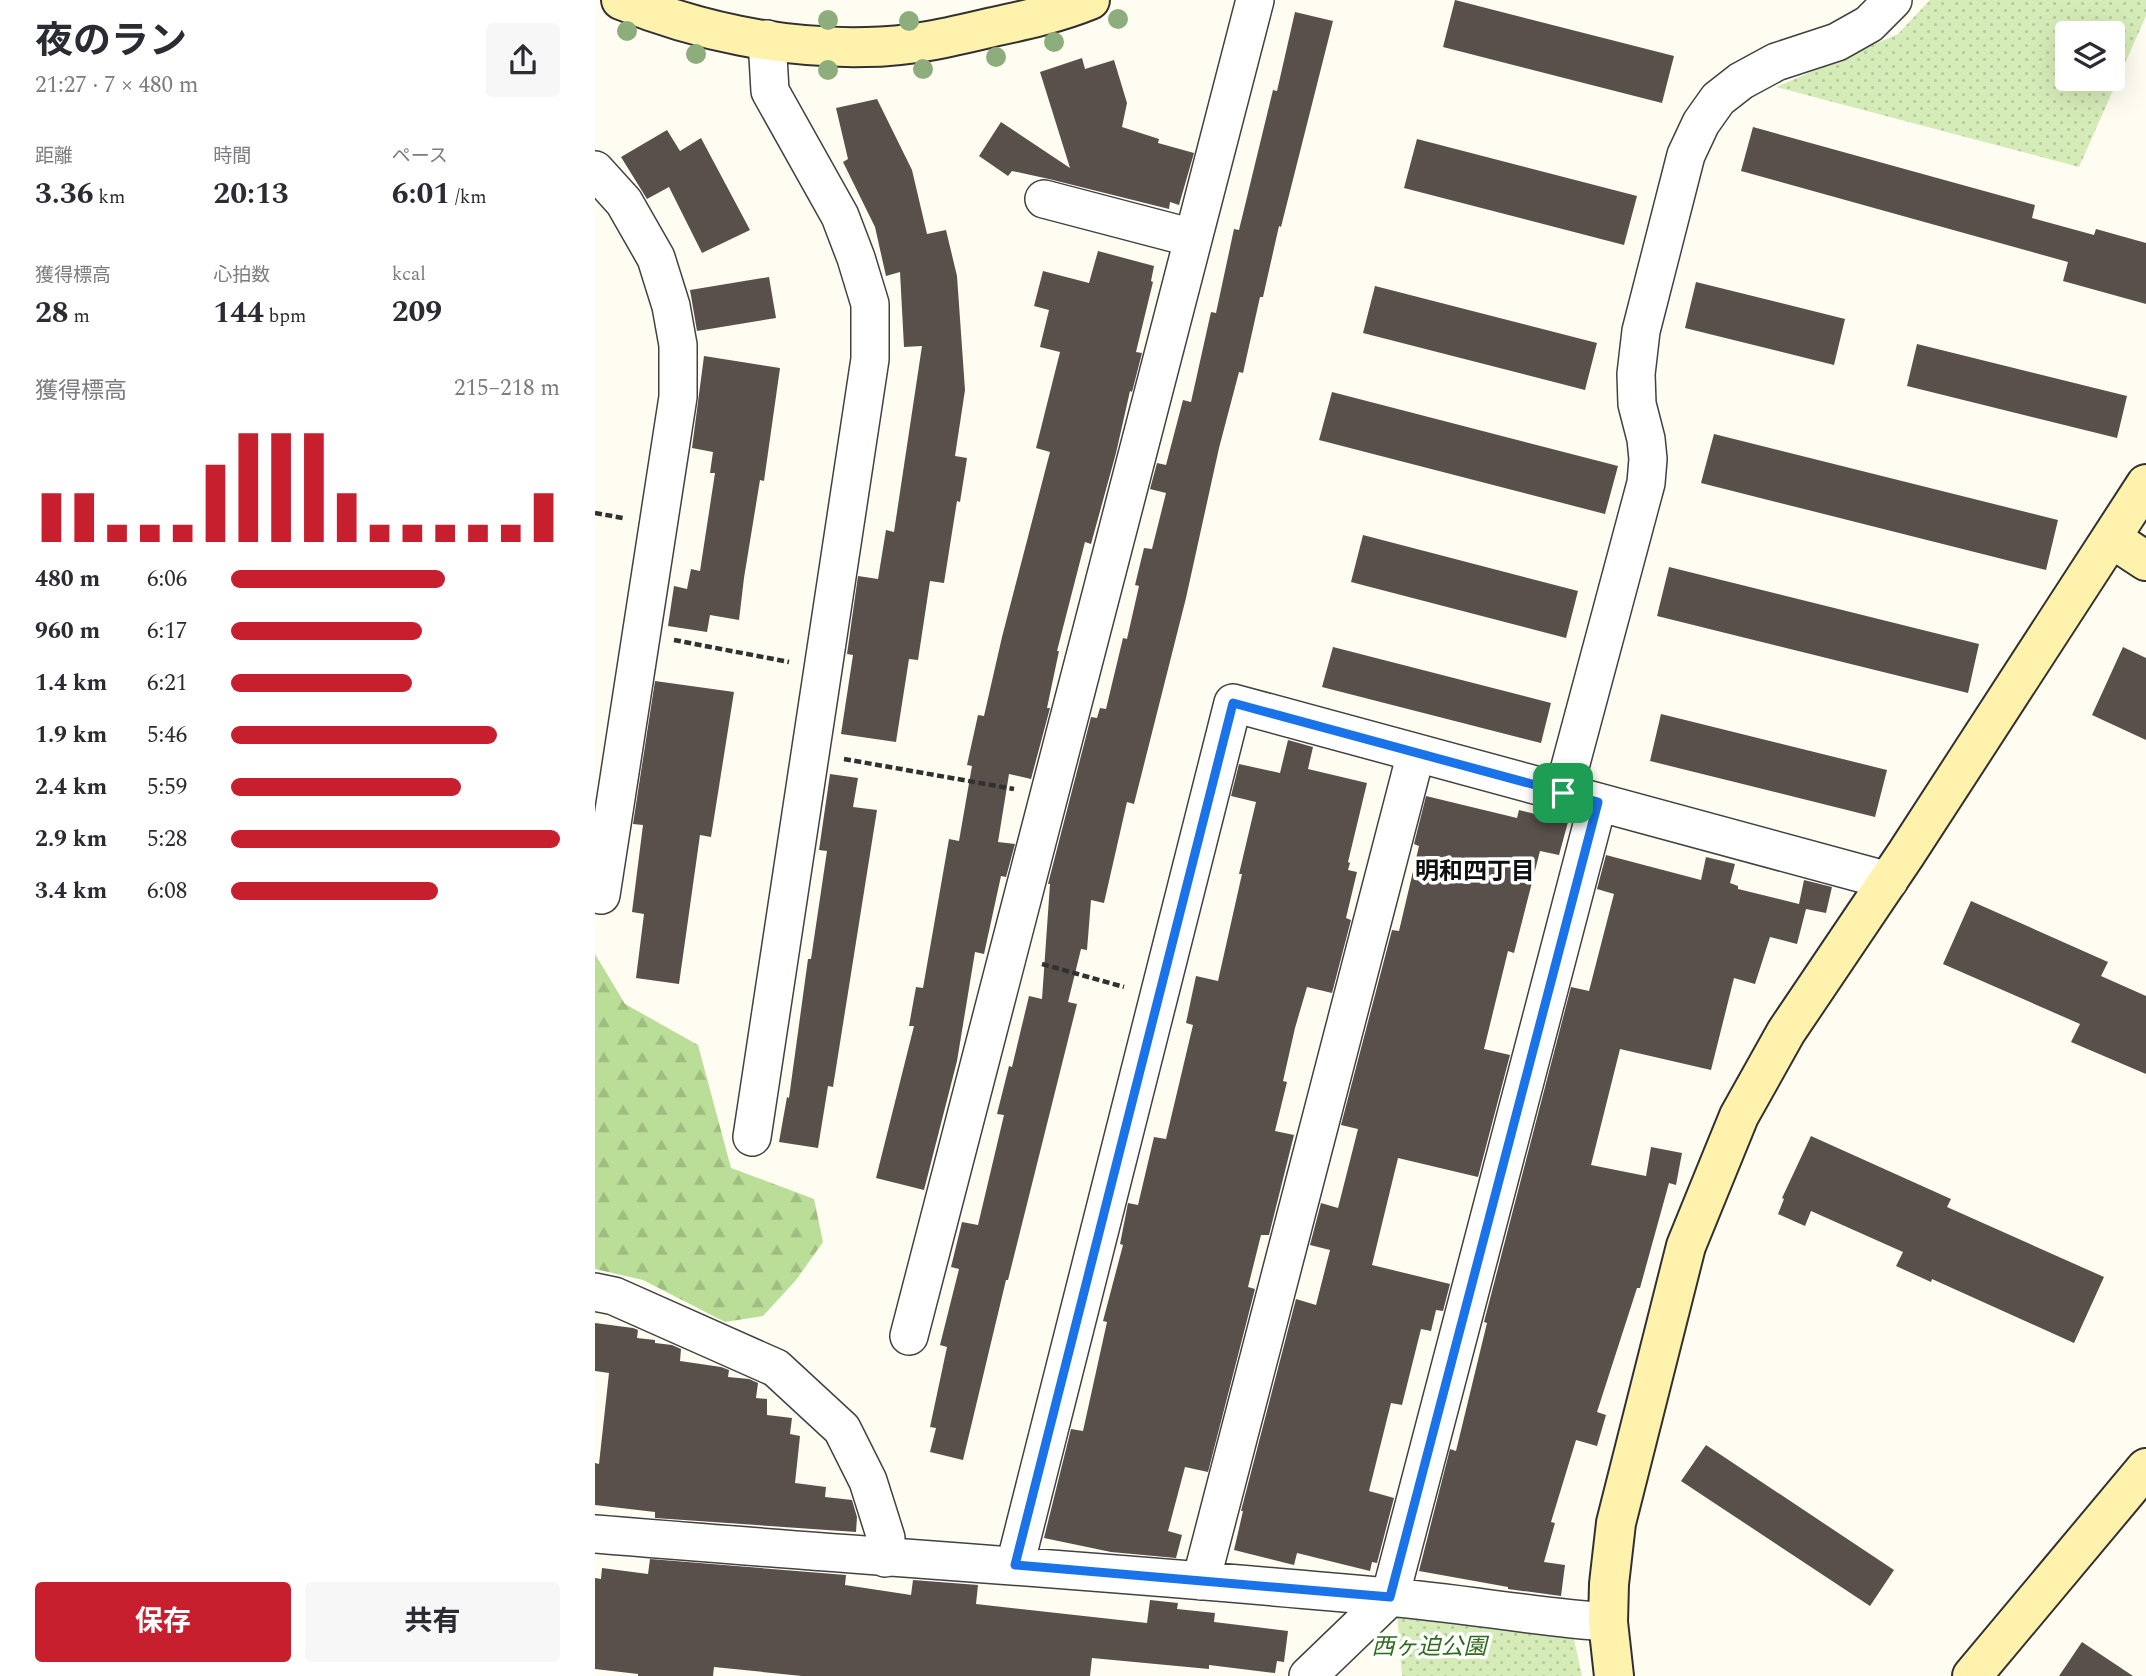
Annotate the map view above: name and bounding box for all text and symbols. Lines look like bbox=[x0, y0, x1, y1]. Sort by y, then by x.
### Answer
text: 夜のラン bbox=[35, 13, 187, 71]
map controls bbox=[2055, 21, 2125, 91]
button: layers bbox=[2055, 21, 2125, 91]
button: share bbox=[486, 23, 560, 97]
text: 21:27 · 7 × 480 m bbox=[35, 68, 199, 103]
text: 距離 bbox=[35, 142, 73, 171]
text: 時間 bbox=[213, 142, 251, 171]
text: ペース bbox=[392, 142, 448, 171]
text: 3.36 bbox=[35, 171, 94, 217]
text: 20:13 bbox=[213, 171, 289, 217]
text: 6:01 bbox=[392, 171, 450, 217]
text: km bbox=[94, 183, 125, 212]
text: /km bbox=[450, 183, 487, 212]
text: kcal bbox=[392, 260, 426, 289]
text: 獲得標高 bbox=[35, 261, 111, 290]
text: 心拍数 bbox=[213, 261, 270, 290]
text: 209 bbox=[392, 289, 442, 335]
text: 28 bbox=[35, 290, 69, 336]
text: 144 bbox=[213, 290, 264, 336]
text: m bbox=[69, 302, 90, 331]
text: bpm bbox=[264, 302, 306, 331]
text: 215–218 m bbox=[454, 371, 560, 406]
text: 獲得標高 bbox=[35, 374, 127, 409]
text: 480 m bbox=[35, 562, 100, 597]
text: 6:06 bbox=[147, 562, 187, 597]
text: 960 m bbox=[35, 614, 100, 649]
text: 6:17 bbox=[147, 614, 187, 649]
text: 1.4 km bbox=[35, 666, 107, 701]
text: 6:21 bbox=[147, 666, 187, 701]
text: 1.9 km bbox=[35, 718, 107, 753]
text: 5:46 bbox=[147, 718, 187, 753]
pin bbox=[1533, 763, 1593, 823]
text: 2.4 km bbox=[35, 770, 107, 805]
text: 5:59 bbox=[147, 770, 187, 805]
icon: arrive bbox=[1544, 774, 1582, 812]
text: 2.9 km bbox=[35, 822, 107, 857]
text: 5:28 bbox=[147, 822, 187, 857]
district label: 明和四丁目 bbox=[1415, 854, 1535, 890]
text: 3.4 km bbox=[35, 874, 107, 909]
text: 6:08 bbox=[147, 874, 187, 909]
button: 保存 bbox=[35, 1582, 291, 1662]
button: 共有 bbox=[305, 1582, 560, 1662]
park label: 西ヶ迫公園 bbox=[1372, 1630, 1490, 1665]

